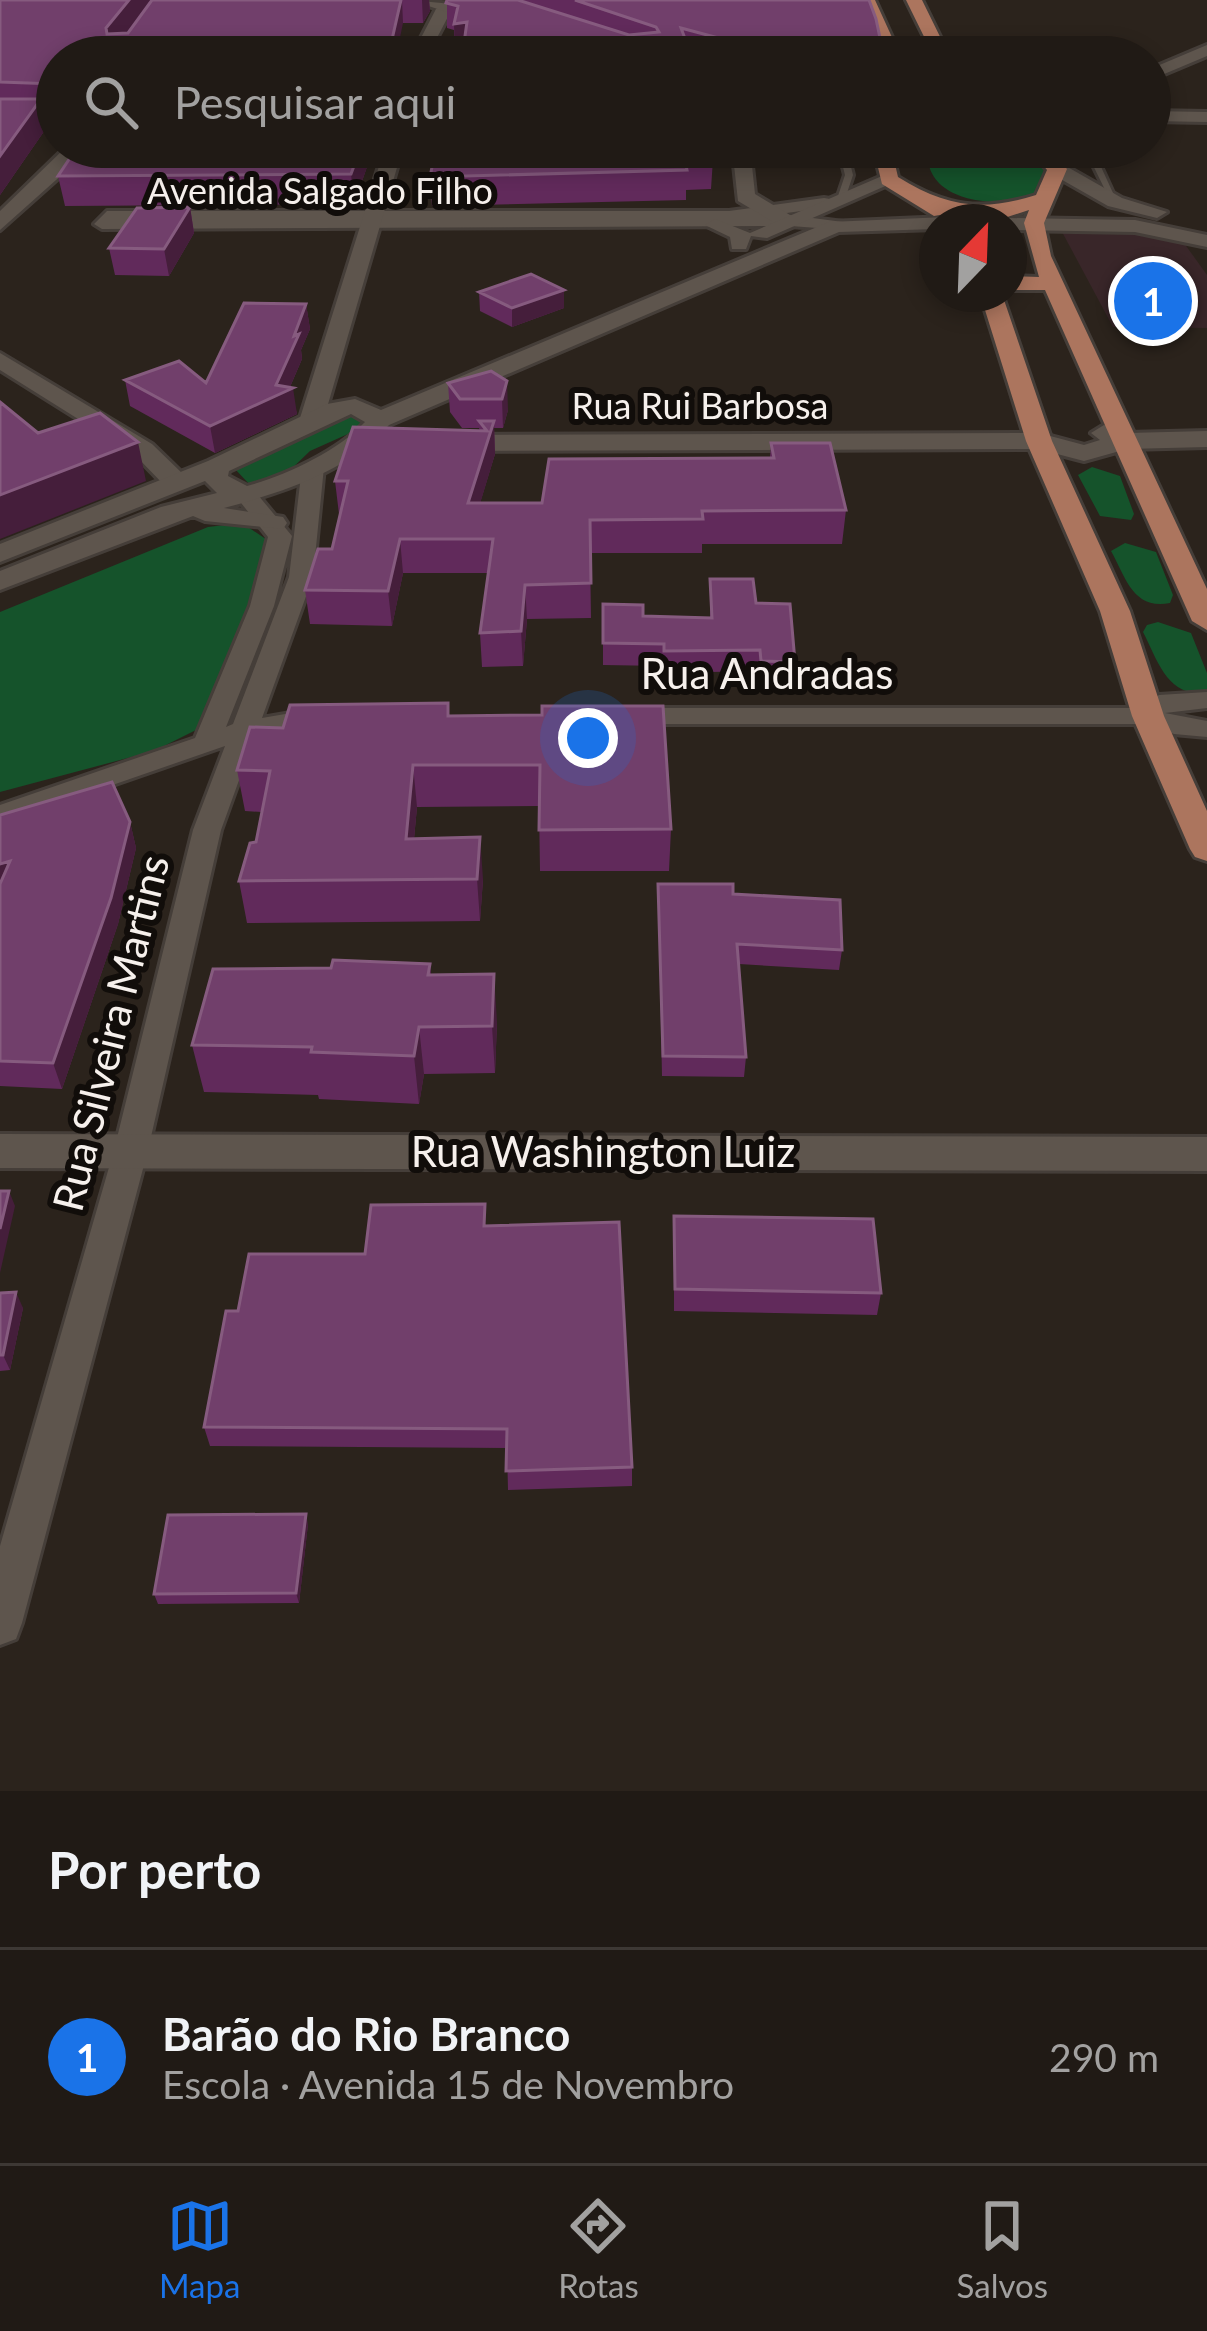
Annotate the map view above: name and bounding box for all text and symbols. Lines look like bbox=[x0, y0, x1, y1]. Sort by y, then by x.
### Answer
search box bbox=[36, 36, 1171, 168]
icon: search bbox=[78, 69, 144, 135]
text: Pesquisar aqui bbox=[174, 75, 456, 129]
street label: Avenida Salgado Filho bbox=[147, 168, 493, 212]
north arrow bbox=[919, 204, 1027, 312]
pin: 1 bbox=[1114, 256, 1192, 346]
street label: Rua Rui Barbosa bbox=[572, 383, 828, 427]
street label: Rua Andradas bbox=[641, 648, 893, 698]
your location bbox=[558, 708, 618, 768]
street label: Rua Silveira Martins bbox=[42, 850, 178, 1216]
street label: Rua Washington Luiz bbox=[411, 1126, 795, 1176]
text: Por perto bbox=[48, 1839, 261, 1900]
text: Barão do Rio Branco bbox=[162, 2007, 570, 2061]
text: 1 bbox=[76, 2034, 98, 2080]
text: 290 m bbox=[1049, 2034, 1159, 2080]
text: Escola · Avenida 15 de Novembro bbox=[162, 2061, 734, 2107]
tab: Mapa bbox=[159, 2193, 240, 2305]
tab: Rotas bbox=[558, 2193, 639, 2305]
tab: Salvos bbox=[957, 2193, 1048, 2305]

